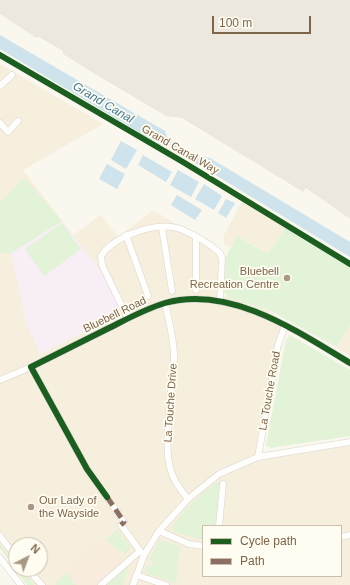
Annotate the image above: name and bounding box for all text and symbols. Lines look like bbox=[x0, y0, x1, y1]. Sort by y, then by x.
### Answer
scale bar bbox=[214, 8, 313, 34]
text: 100 m bbox=[219, 16, 252, 30]
water label: Grand Canal bbox=[70, 79, 136, 127]
street label: Grand Canal Way bbox=[139, 123, 221, 177]
place label: Bluebell Recreation Centre bbox=[190, 265, 279, 291]
marker: Bluebell Recreation Centre bbox=[282, 273, 292, 283]
street label: Bluebell Road bbox=[81, 294, 149, 336]
street label: La Touche Road bbox=[257, 350, 283, 432]
street label: La Touche Drive bbox=[162, 363, 180, 443]
place label: Our Lady of the Wayside bbox=[39, 494, 99, 520]
marker: Our Lady of the Wayside bbox=[26, 502, 36, 512]
legend bbox=[202, 525, 342, 577]
text: Cycle path bbox=[240, 534, 297, 548]
north arrow bbox=[8, 537, 48, 577]
text: N bbox=[28, 542, 42, 556]
text: Path bbox=[240, 554, 265, 568]

